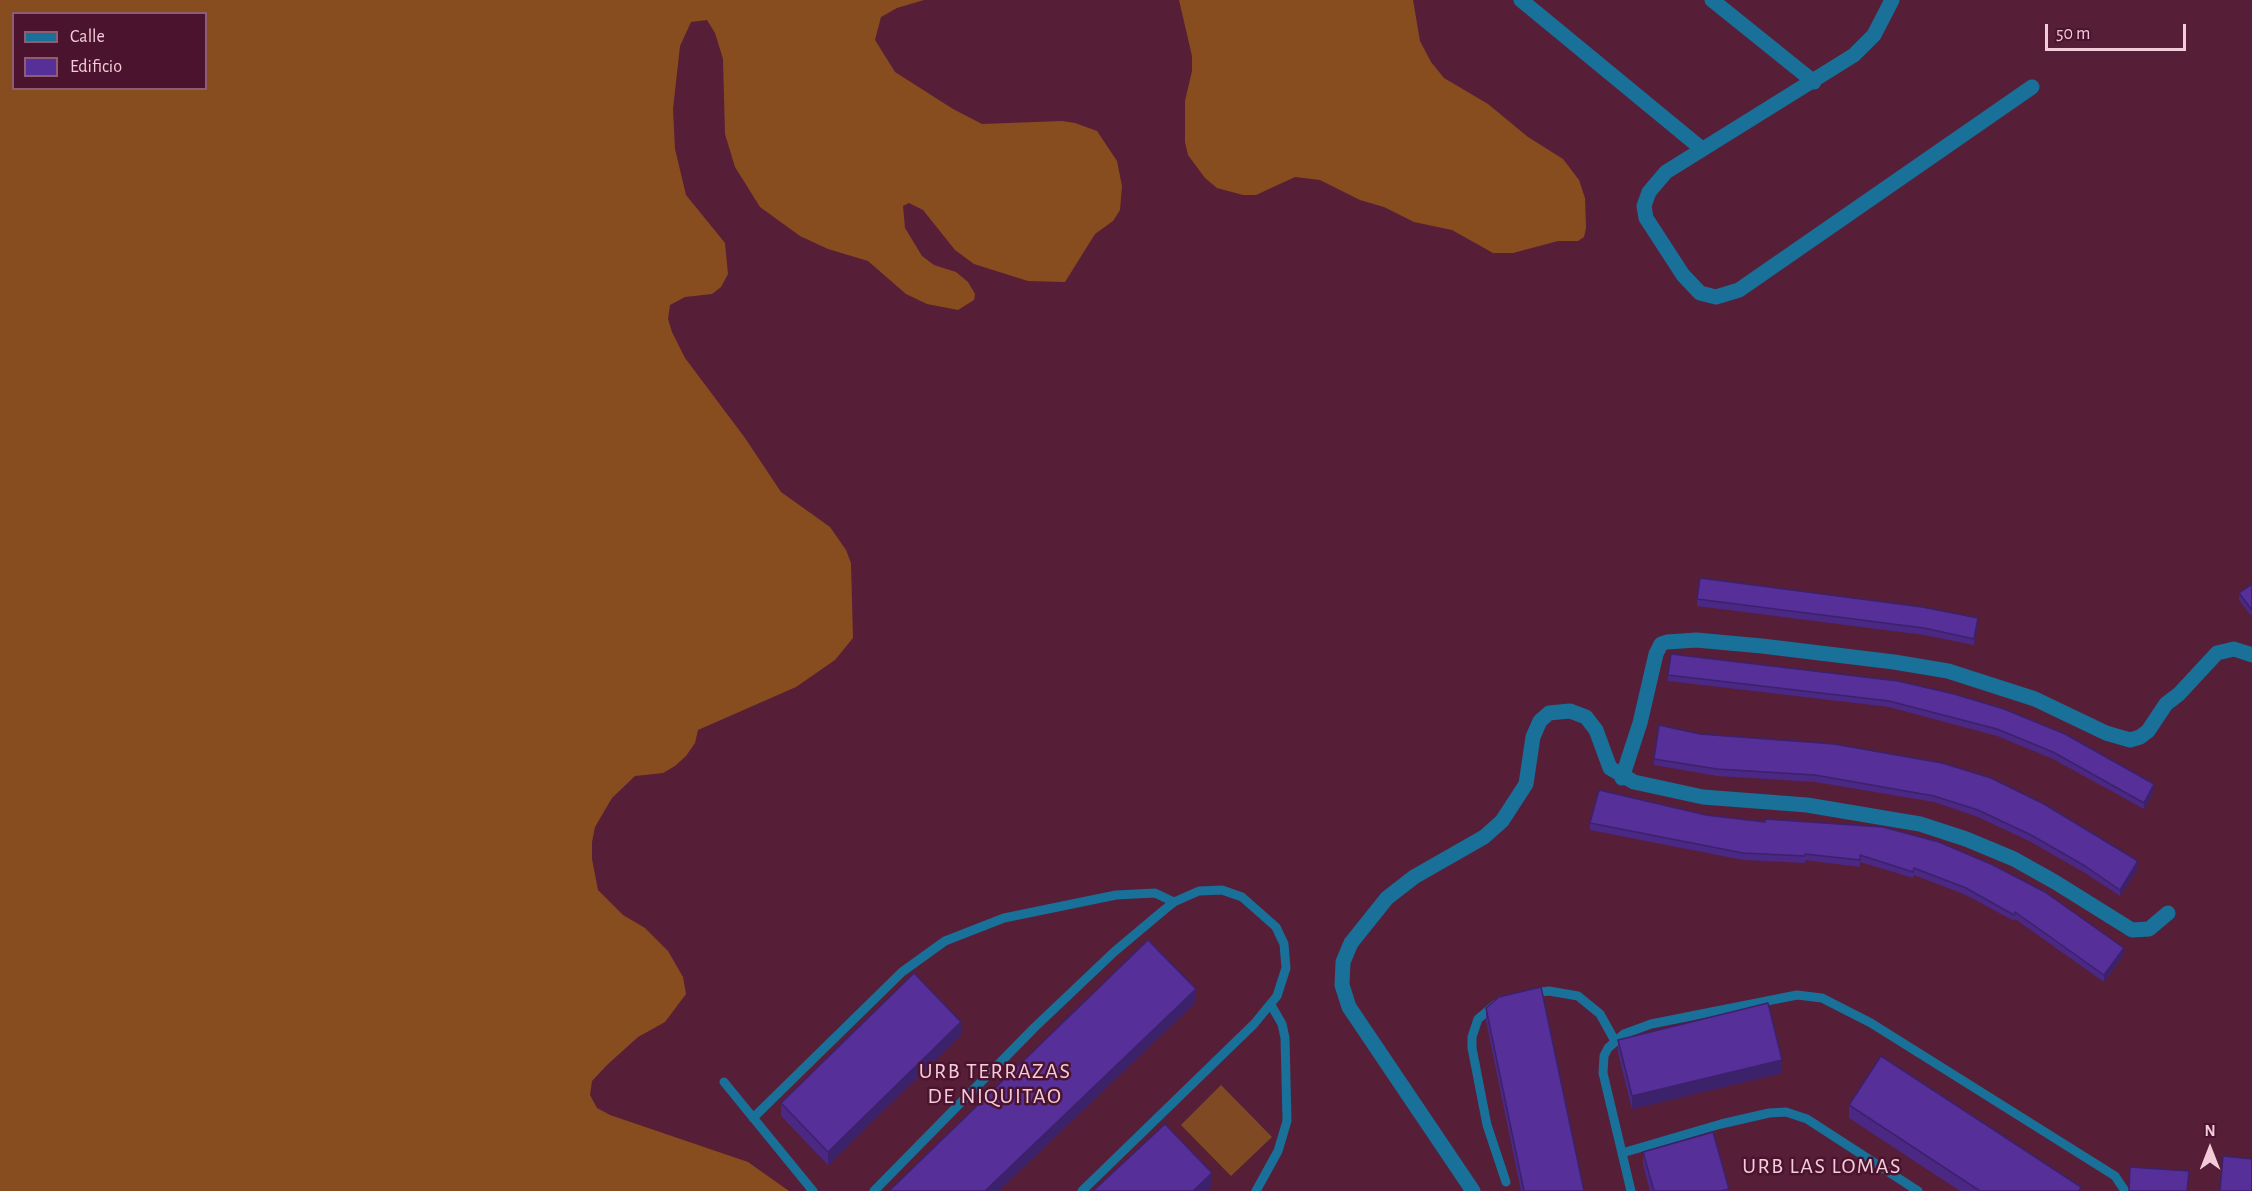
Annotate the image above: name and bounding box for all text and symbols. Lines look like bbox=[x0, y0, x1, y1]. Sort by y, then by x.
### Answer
legend bbox=[12, 12, 207, 90]
scale bar bbox=[2048, 12, 2189, 50]
text: 50 m bbox=[2056, 25, 2090, 43]
text: Calle bbox=[70, 28, 105, 46]
text: Edificio bbox=[70, 58, 122, 76]
district label: URB TERRAZAS DE NIQUITAO bbox=[919, 1058, 1071, 1110]
north arrow bbox=[2180, 1119, 2240, 1179]
text: N bbox=[2204, 1123, 2216, 1139]
district label: URB LAS LOMAS bbox=[1742, 1153, 1902, 1179]

